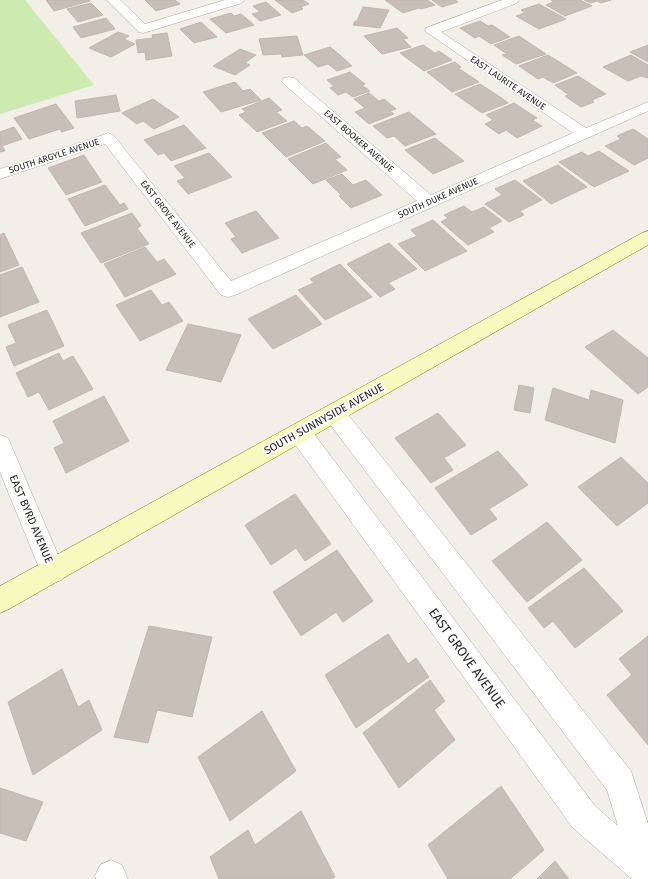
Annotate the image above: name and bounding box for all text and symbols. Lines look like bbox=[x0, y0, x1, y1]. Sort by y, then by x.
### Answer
street label: EAST LAURITE AVENUE bbox=[468, 54, 548, 112]
street label: EAST BOOKER AVENUE bbox=[322, 108, 396, 174]
street label: SOUTH ARGYLE AVENUE bbox=[7, 137, 101, 175]
street label: SOUTH DUKE AVENUE bbox=[397, 176, 480, 220]
street label: EAST GROVE AVENUE bbox=[139, 178, 198, 250]
street label: SOUTH SUNNYSIDE AVENUE bbox=[262, 381, 386, 457]
street label: EAST BYRD AVENUE bbox=[7, 473, 55, 565]
street label: EAST GROVE AVENUE bbox=[426, 605, 508, 711]

